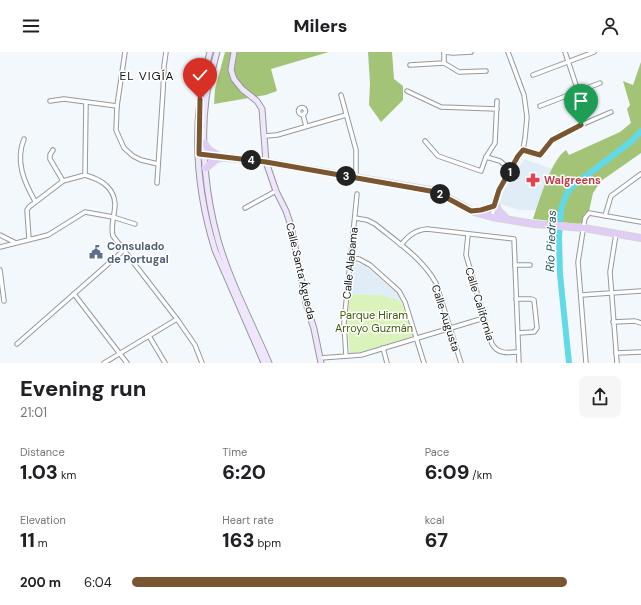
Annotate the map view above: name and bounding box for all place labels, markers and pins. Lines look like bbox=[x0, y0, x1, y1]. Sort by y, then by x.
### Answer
pin bbox=[183, 58, 217, 99]
pin bbox=[564, 84, 598, 125]
pin: 4 bbox=[241, 150, 261, 170]
pin: 1 bbox=[500, 162, 520, 182]
pin: 3 bbox=[336, 166, 356, 186]
pharmacy icon: Walgreens bbox=[525, 172, 541, 188]
place label: Walgreens bbox=[544, 173, 601, 187]
pin: 2 bbox=[430, 184, 450, 204]
place label: Consulado de Portugal bbox=[107, 239, 169, 266]
public building icon: Consulado de Portugal bbox=[88, 244, 104, 260]

